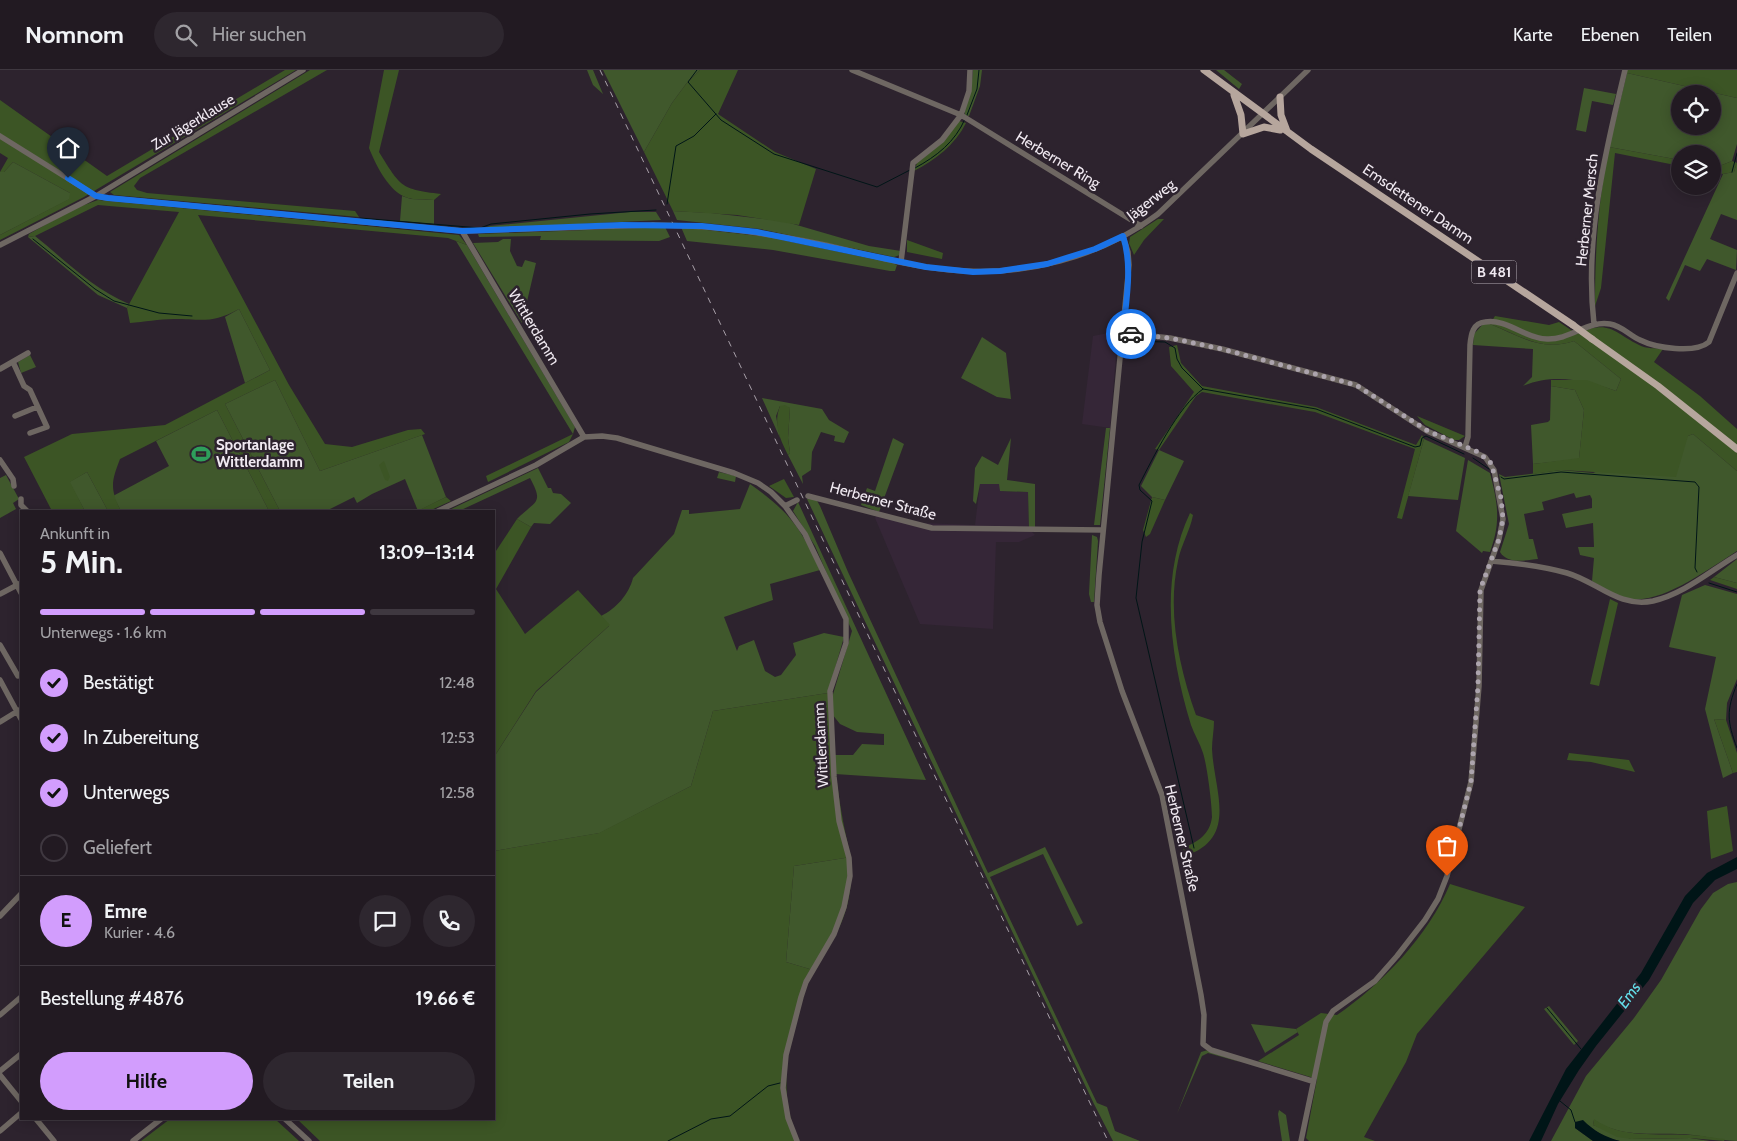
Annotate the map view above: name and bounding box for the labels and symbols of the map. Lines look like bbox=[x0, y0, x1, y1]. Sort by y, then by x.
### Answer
street label: Zur Jägerklause bbox=[148, 90, 238, 154]
pin bbox=[47, 127, 89, 178]
street label: Herberner Ring bbox=[1012, 128, 1104, 193]
street label: Herberner Mersch bbox=[1572, 153, 1602, 267]
street label: Emsdettener Damm bbox=[1359, 160, 1477, 248]
street label: Jägerweg bbox=[1122, 175, 1179, 225]
road number: B 481 bbox=[1472, 260, 1516, 283]
street label: Wittlerdamm bbox=[504, 286, 564, 368]
courier bbox=[1106, 309, 1156, 359]
place label: Sportanlage Wittlerdamm bbox=[216, 436, 303, 471]
sports icon: Sportanlage Wittlerdamm bbox=[190, 443, 212, 465]
street label: Herberner Straße bbox=[828, 478, 938, 524]
street label: Wittlerdamm bbox=[810, 702, 832, 788]
street label: Herberner Straße bbox=[1161, 783, 1203, 894]
pin bbox=[1426, 825, 1468, 876]
water label: Ems bbox=[1613, 978, 1645, 1012]

